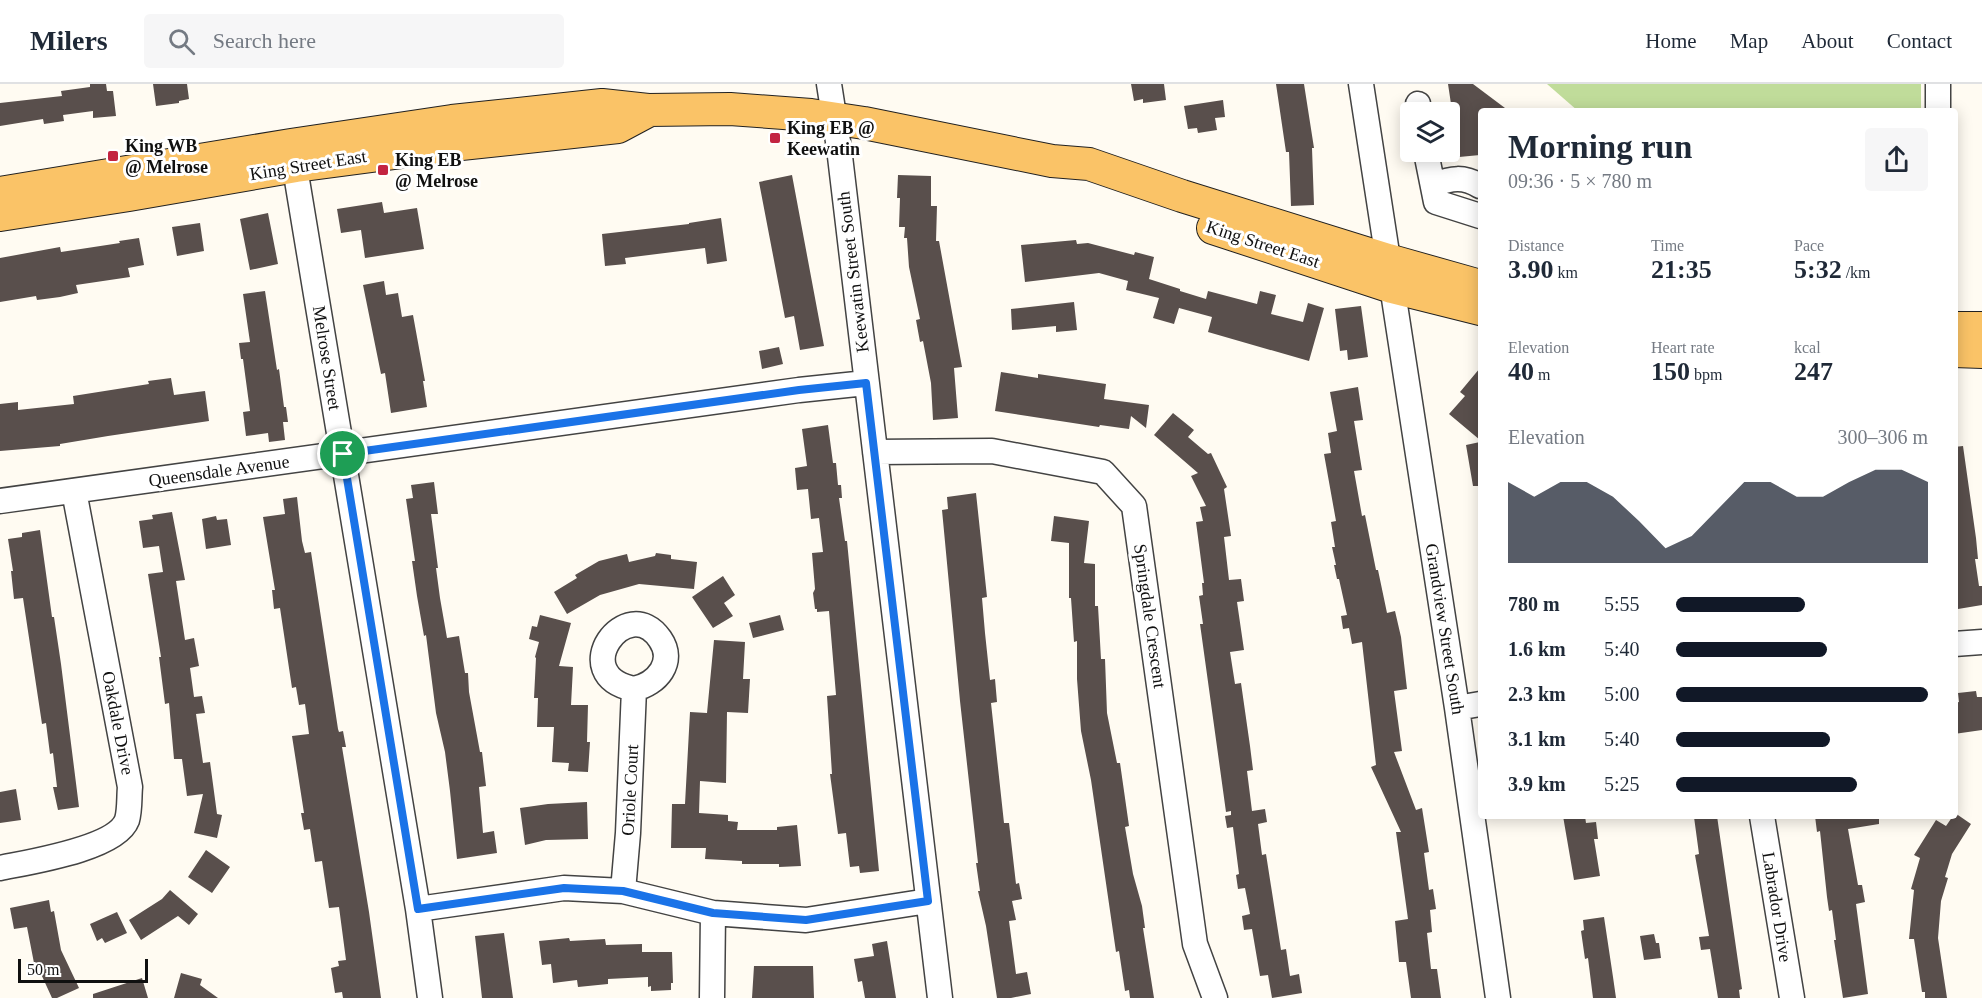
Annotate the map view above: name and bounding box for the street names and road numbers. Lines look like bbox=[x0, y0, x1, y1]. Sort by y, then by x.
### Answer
street label: King Street East bbox=[248, 146, 368, 184]
street label: Keewatin Street South bbox=[833, 190, 873, 354]
street label: King Street East bbox=[1204, 216, 1322, 272]
street label: Melrose Street bbox=[309, 304, 345, 412]
street label: Queensdale Avenue bbox=[147, 451, 291, 491]
street label: Grandview Street South bbox=[1422, 542, 1468, 716]
street label: Springdale Crescent bbox=[1130, 543, 1170, 689]
street label: Oakdale Drive bbox=[98, 669, 138, 777]
street label: Oriole Court bbox=[618, 744, 642, 836]
street label: Labrador Drive bbox=[1758, 850, 1796, 964]

